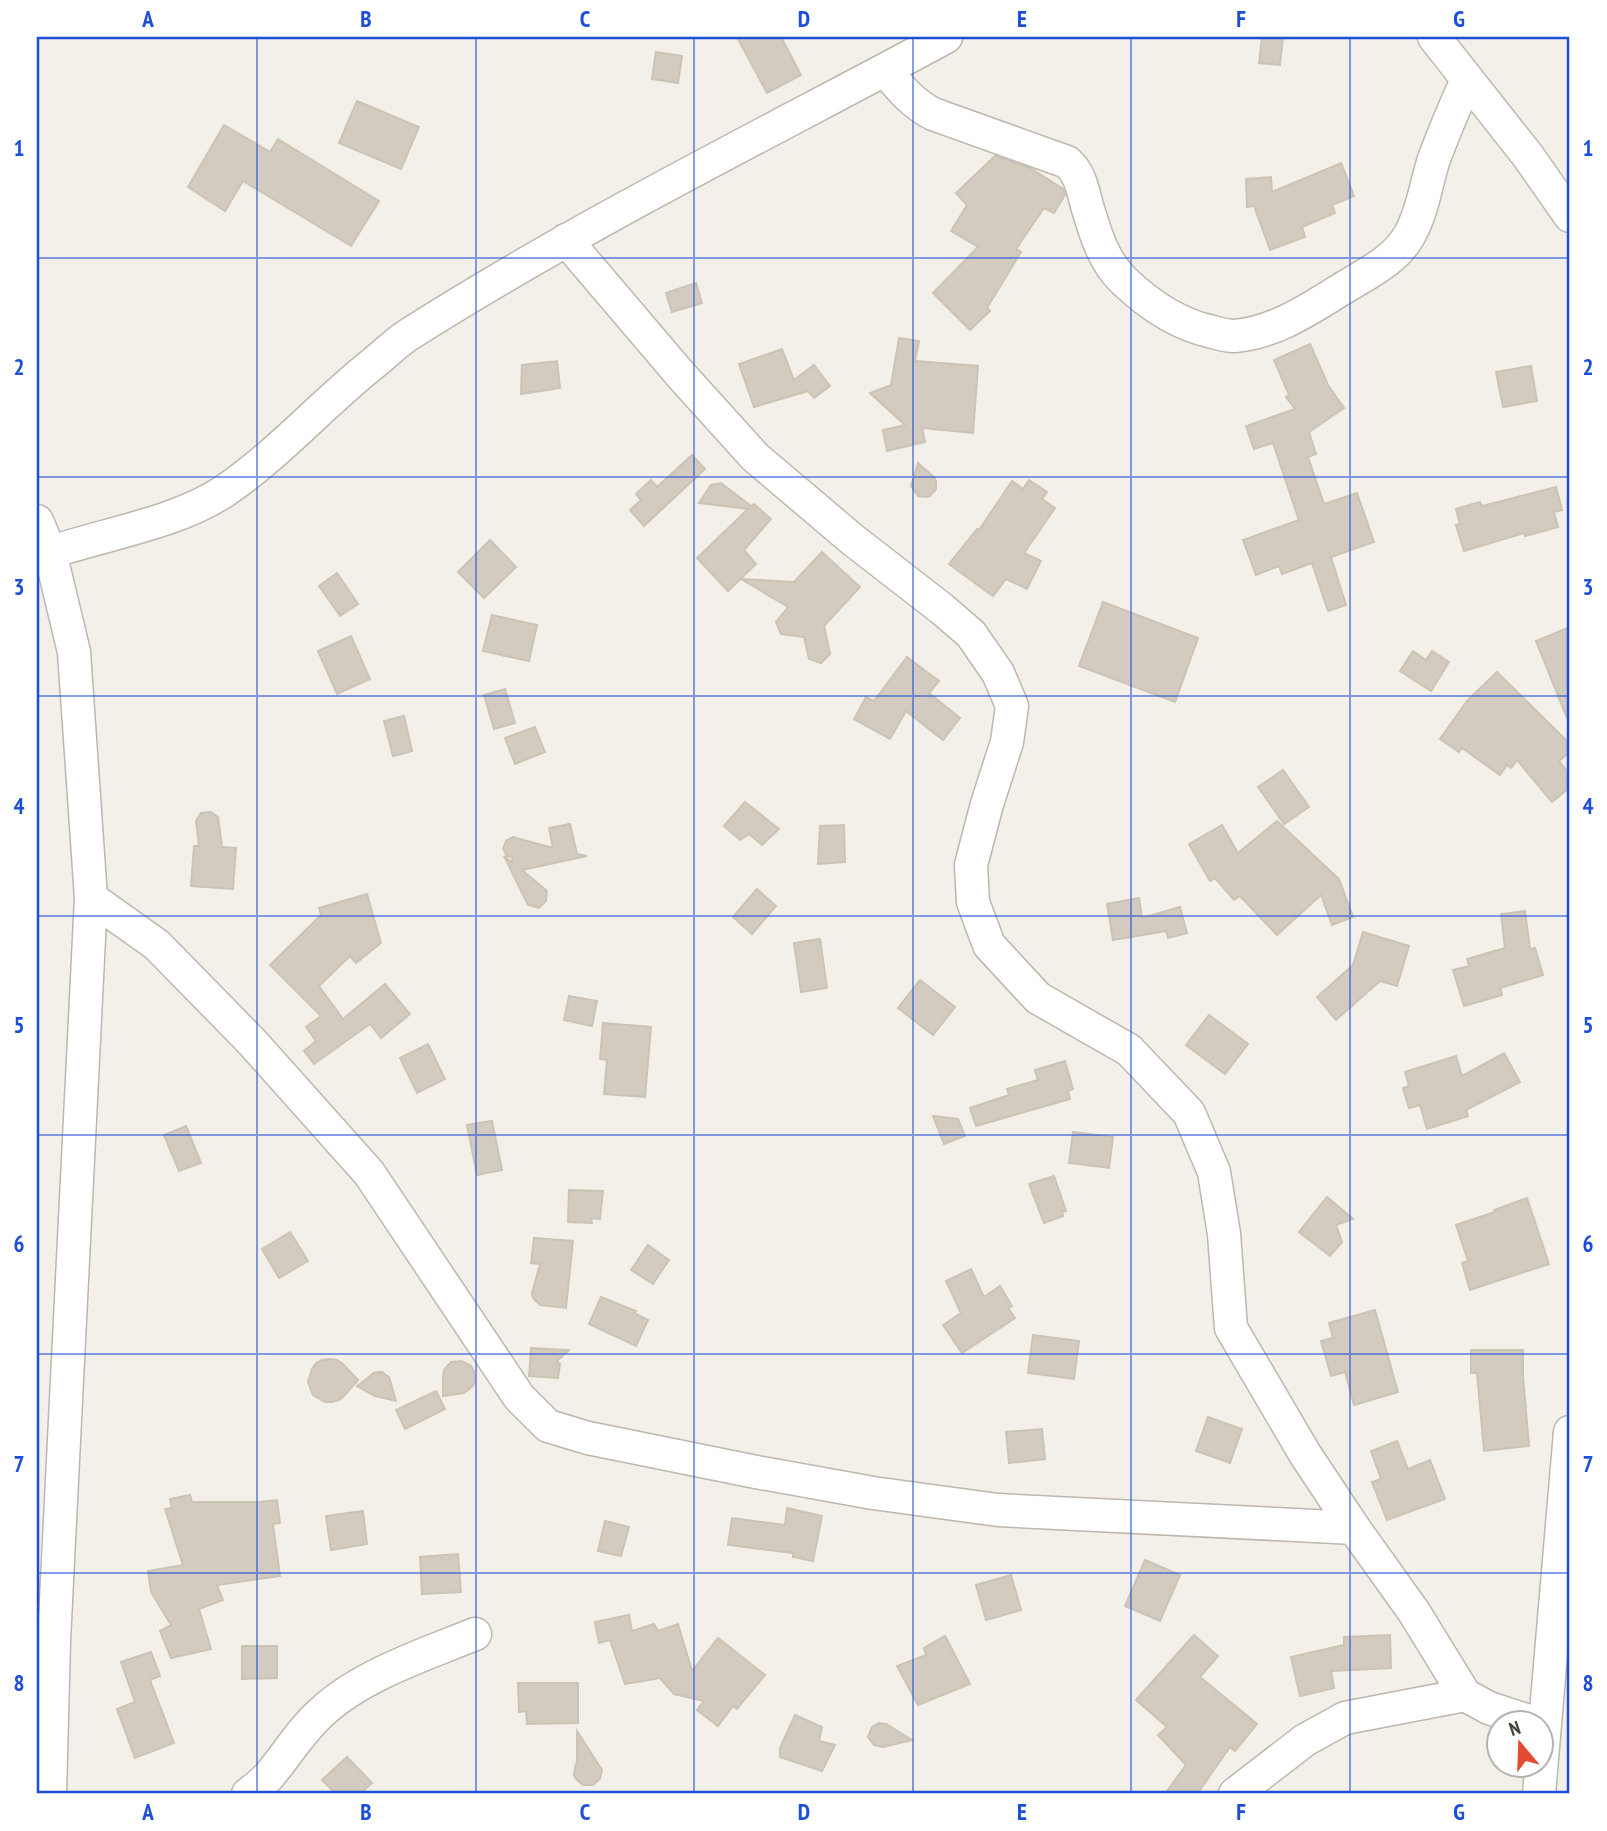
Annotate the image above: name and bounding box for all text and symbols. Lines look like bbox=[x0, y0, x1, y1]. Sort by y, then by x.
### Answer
text: A bbox=[141, 4, 154, 33]
text: B bbox=[360, 4, 372, 33]
text: C bbox=[580, 4, 591, 33]
text: D bbox=[798, 4, 810, 33]
text: E bbox=[1017, 4, 1027, 33]
text: F bbox=[1236, 4, 1246, 33]
text: G bbox=[1453, 4, 1465, 33]
text: 1 bbox=[14, 133, 25, 162]
text: 1 bbox=[1583, 133, 1594, 162]
text: 2 bbox=[14, 352, 25, 381]
text: 2 bbox=[1583, 352, 1594, 381]
text: 3 bbox=[14, 572, 25, 601]
text: 3 bbox=[1583, 572, 1594, 601]
text: 4 bbox=[14, 791, 25, 820]
text: 4 bbox=[1583, 791, 1594, 820]
text: 5 bbox=[14, 1010, 25, 1039]
text: 5 bbox=[1583, 1010, 1594, 1039]
text: 6 bbox=[14, 1229, 25, 1258]
text: 6 bbox=[1583, 1229, 1594, 1258]
text: 7 bbox=[14, 1449, 25, 1478]
text: 7 bbox=[1583, 1449, 1594, 1478]
text: 8 bbox=[14, 1668, 25, 1697]
text: 8 bbox=[1583, 1668, 1594, 1697]
north arrow bbox=[1484, 1708, 1554, 1778]
text: N bbox=[1506, 1715, 1523, 1741]
text: A bbox=[141, 1797, 154, 1826]
text: B bbox=[360, 1797, 372, 1826]
text: C bbox=[580, 1797, 591, 1826]
text: D bbox=[798, 1797, 810, 1826]
text: E bbox=[1017, 1797, 1027, 1826]
text: F bbox=[1236, 1797, 1246, 1826]
text: G bbox=[1453, 1797, 1465, 1826]

